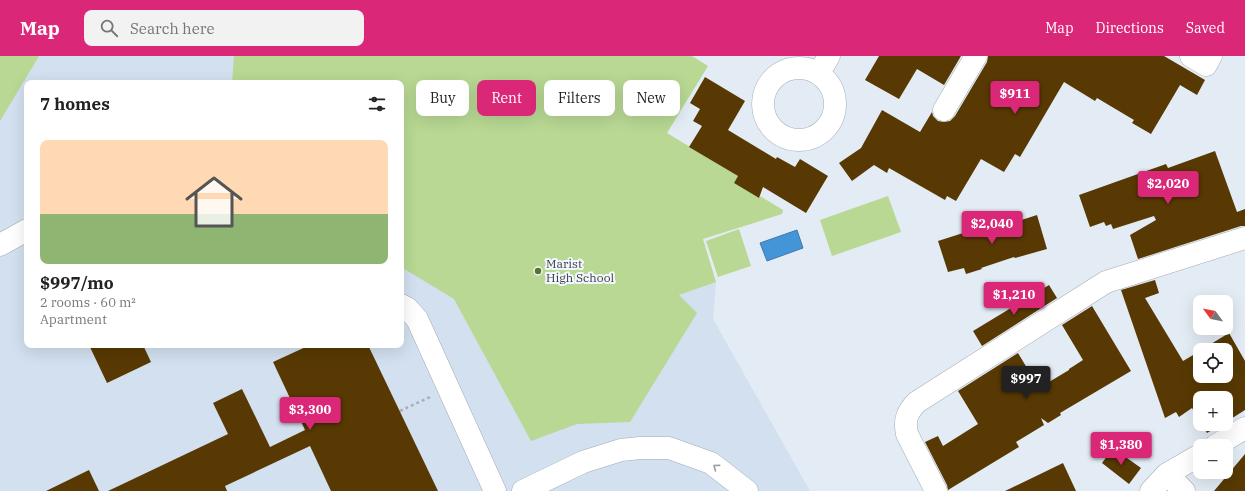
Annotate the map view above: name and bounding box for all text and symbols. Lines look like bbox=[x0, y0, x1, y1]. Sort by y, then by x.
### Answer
search box bbox=[84, 10, 364, 46]
text: Map bbox=[20, 16, 60, 40]
icon: search bbox=[98, 17, 120, 39]
text: Search here bbox=[130, 19, 214, 38]
text: Map bbox=[1045, 19, 1074, 37]
text: Directions bbox=[1096, 19, 1164, 37]
text: Saved bbox=[1186, 19, 1225, 37]
chip: Buy bbox=[416, 80, 469, 116]
chip: Rent bbox=[477, 80, 536, 116]
chip: Filters bbox=[544, 80, 615, 116]
chip: New bbox=[623, 80, 680, 116]
pin: $911 bbox=[991, 81, 1039, 115]
text: $911 bbox=[999, 85, 1031, 102]
text: 7 homes bbox=[40, 93, 110, 115]
icon: filters bbox=[366, 93, 388, 115]
icon: home bbox=[178, 166, 250, 238]
pin: $2,020 bbox=[1135, 171, 1201, 205]
text: $2,020 bbox=[1147, 175, 1189, 192]
pin: $2,040 bbox=[959, 211, 1025, 245]
text: $2,040 bbox=[971, 215, 1013, 232]
place label: Marist High School bbox=[546, 256, 614, 285]
marker: Marist High School bbox=[533, 266, 543, 276]
text: $997/mo bbox=[40, 272, 114, 294]
pin: $1,210 bbox=[981, 282, 1047, 316]
text: $1,210 bbox=[993, 286, 1035, 303]
text: 2 rooms · 60 m² bbox=[40, 294, 136, 311]
north arrow bbox=[1193, 295, 1233, 335]
map controls bbox=[1193, 295, 1233, 479]
text: Apartment bbox=[40, 311, 107, 328]
button: locate bbox=[1193, 343, 1233, 383]
pin: $997 bbox=[1002, 366, 1050, 400]
text: $997 bbox=[1010, 370, 1042, 387]
button: + bbox=[1193, 391, 1233, 431]
pin: $3,300 bbox=[277, 397, 343, 431]
text: $3,300 bbox=[289, 401, 331, 418]
pin: $1,380 bbox=[1088, 432, 1154, 466]
text: $1,380 bbox=[1100, 436, 1142, 453]
button: − bbox=[1193, 439, 1233, 479]
one-way arrow bbox=[714, 465, 721, 472]

